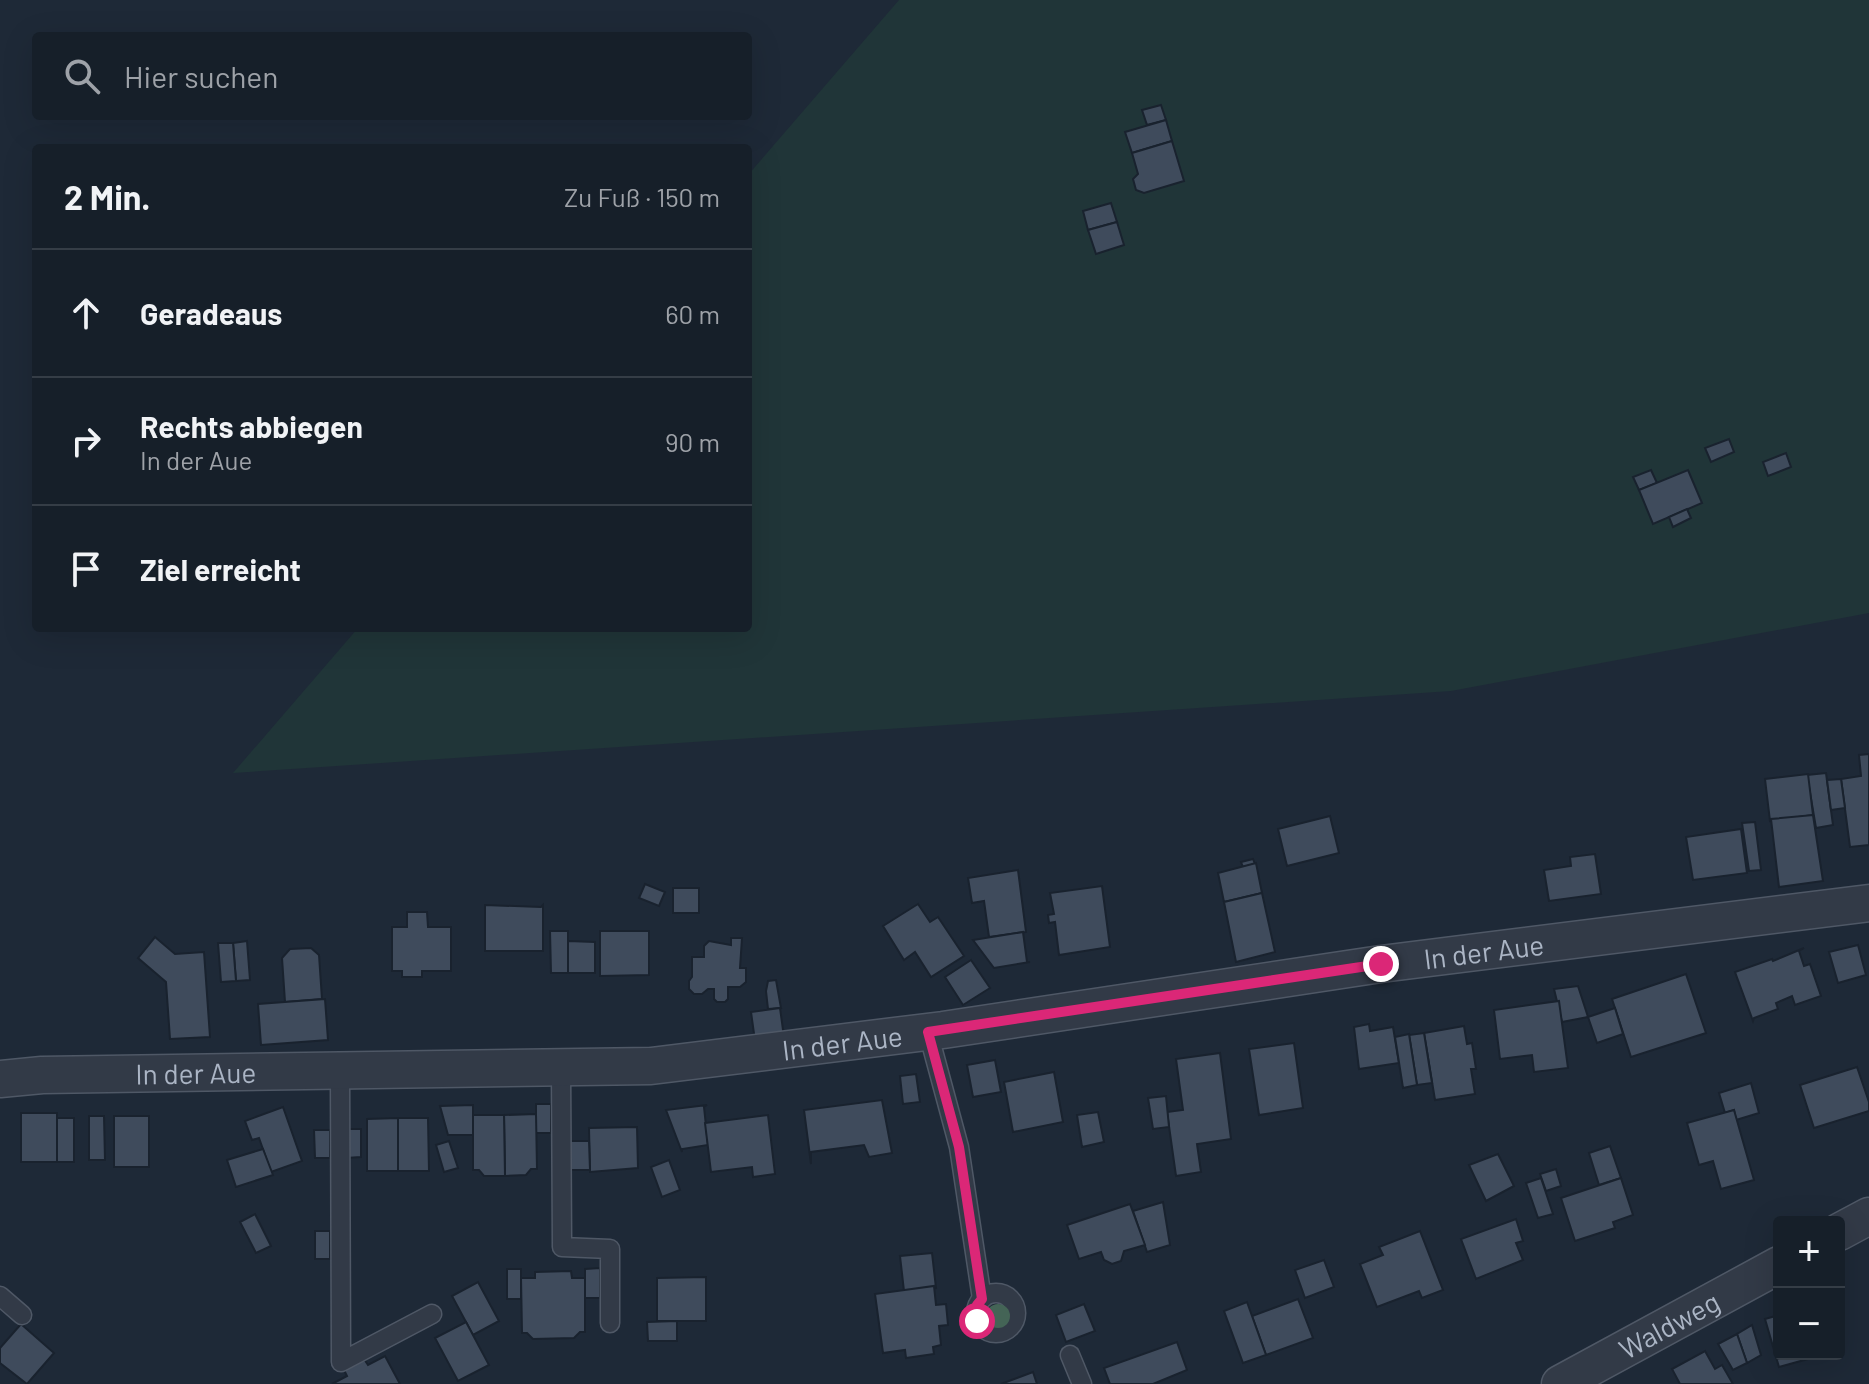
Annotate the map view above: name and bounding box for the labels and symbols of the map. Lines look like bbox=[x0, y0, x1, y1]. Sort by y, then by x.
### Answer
street label: In der Aue bbox=[1422, 927, 1546, 976]
route end bbox=[1363, 946, 1399, 982]
street label: In der Aue bbox=[780, 1018, 904, 1067]
street label: In der Aue bbox=[135, 1055, 257, 1091]
street label: Waldweg bbox=[1613, 1284, 1725, 1366]
route start bbox=[959, 1303, 995, 1339]

